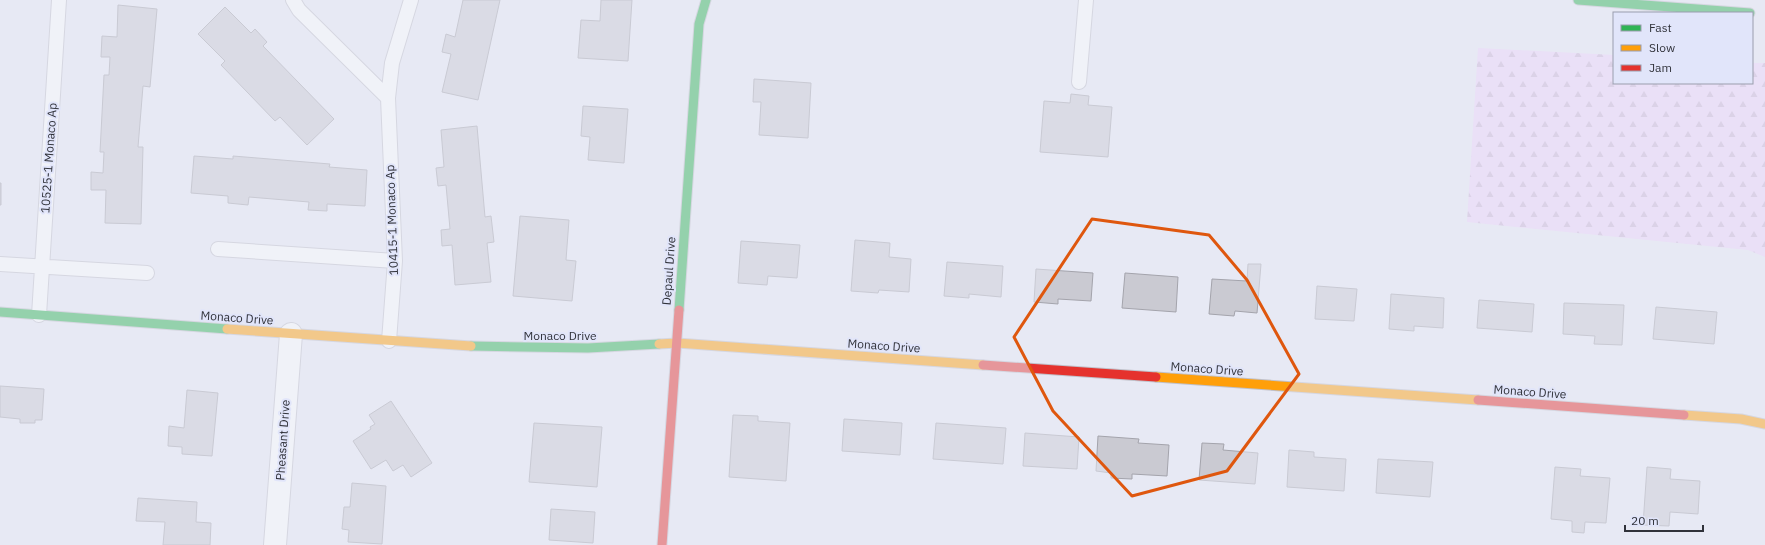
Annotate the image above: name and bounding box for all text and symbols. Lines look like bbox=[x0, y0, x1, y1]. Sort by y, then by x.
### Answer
legend bbox=[1613, 12, 1753, 84]
text: Fast bbox=[1649, 20, 1672, 35]
text: Slow bbox=[1649, 40, 1675, 55]
text: Jam bbox=[1649, 60, 1672, 75]
street label: 10525-1 Monaco Ap bbox=[37, 102, 60, 214]
street label: 10415-1 Monaco Ap bbox=[382, 164, 401, 276]
street label: Depaul Drive bbox=[659, 236, 678, 306]
street label: Monaco Drive bbox=[200, 307, 274, 328]
street label: Monaco Drive bbox=[523, 328, 597, 343]
street label: Monaco Drive bbox=[847, 335, 921, 356]
street label: Monaco Drive bbox=[1170, 358, 1244, 379]
street label: Monaco Drive bbox=[1493, 381, 1567, 402]
street label: Pheasant Drive bbox=[272, 399, 293, 481]
scale bar bbox=[1625, 507, 1703, 533]
text: 20 m bbox=[1631, 513, 1659, 528]

